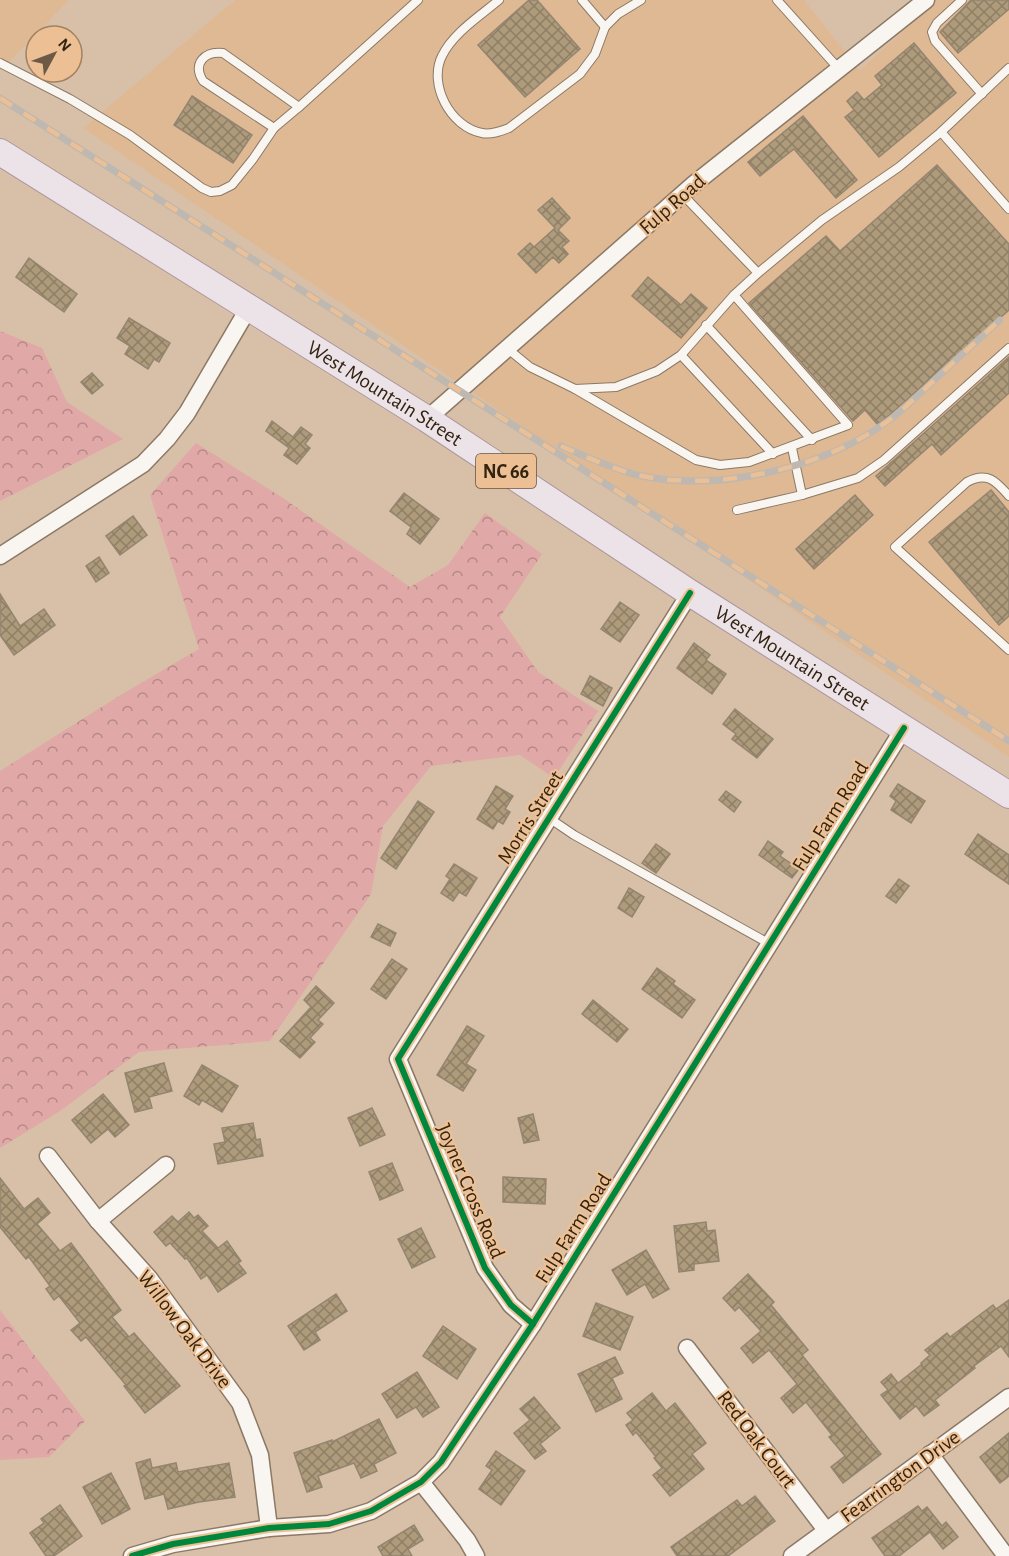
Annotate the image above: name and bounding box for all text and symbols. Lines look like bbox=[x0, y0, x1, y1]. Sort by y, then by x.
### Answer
north arrow bbox=[24, 24, 84, 84]
text: N bbox=[55, 35, 74, 54]
street label: Fulp Road bbox=[635, 170, 709, 239]
street label: West Mountain Street bbox=[303, 337, 466, 450]
road number: NC 66 bbox=[476, 454, 536, 488]
street label: West Mountain Street bbox=[711, 602, 873, 715]
street label: Fulp Farm Road bbox=[788, 758, 873, 875]
street label: Morris Street bbox=[494, 767, 567, 868]
street label: Joyner Cross Road bbox=[433, 1121, 508, 1262]
street label: Fulp Farm Road bbox=[531, 1170, 616, 1287]
street label: Willow Oak Drive bbox=[134, 1266, 236, 1392]
street label: Red Oak Court bbox=[713, 1387, 800, 1492]
street label: Fearrington Drive bbox=[837, 1426, 964, 1527]

